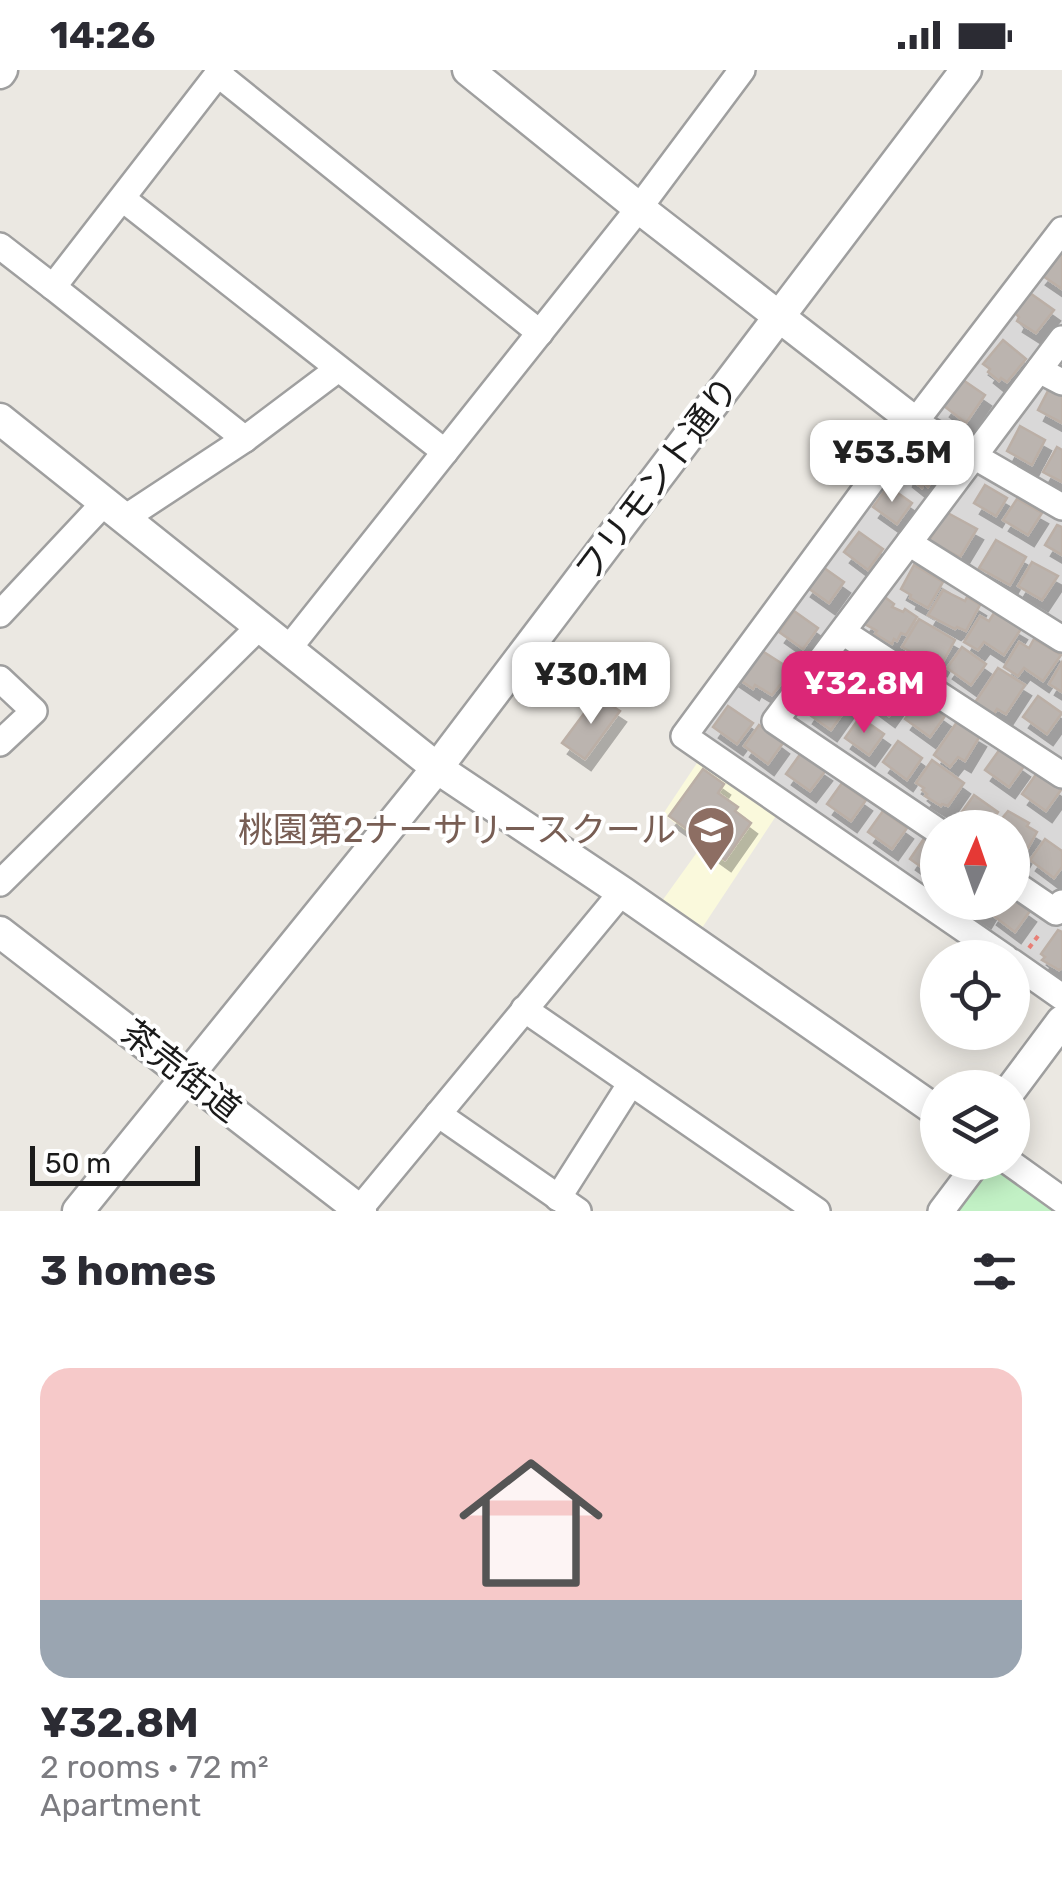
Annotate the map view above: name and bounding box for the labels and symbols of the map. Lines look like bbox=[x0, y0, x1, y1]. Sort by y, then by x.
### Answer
street label: フリモント通り bbox=[567, 369, 747, 589]
pin: ¥53.5M bbox=[811, 420, 973, 505]
pin: ¥30.1M bbox=[510, 642, 672, 727]
pin: ¥32.8M bbox=[783, 651, 945, 736]
school or university icon: 桃園第2ナーサリースクール bbox=[685, 804, 737, 872]
place label: 桃園第2ナーサリースクール bbox=[238, 809, 676, 851]
north arrow bbox=[920, 810, 1030, 920]
street label: 茶売街道 bbox=[113, 1011, 249, 1131]
scale bar bbox=[30, 1141, 200, 1186]

